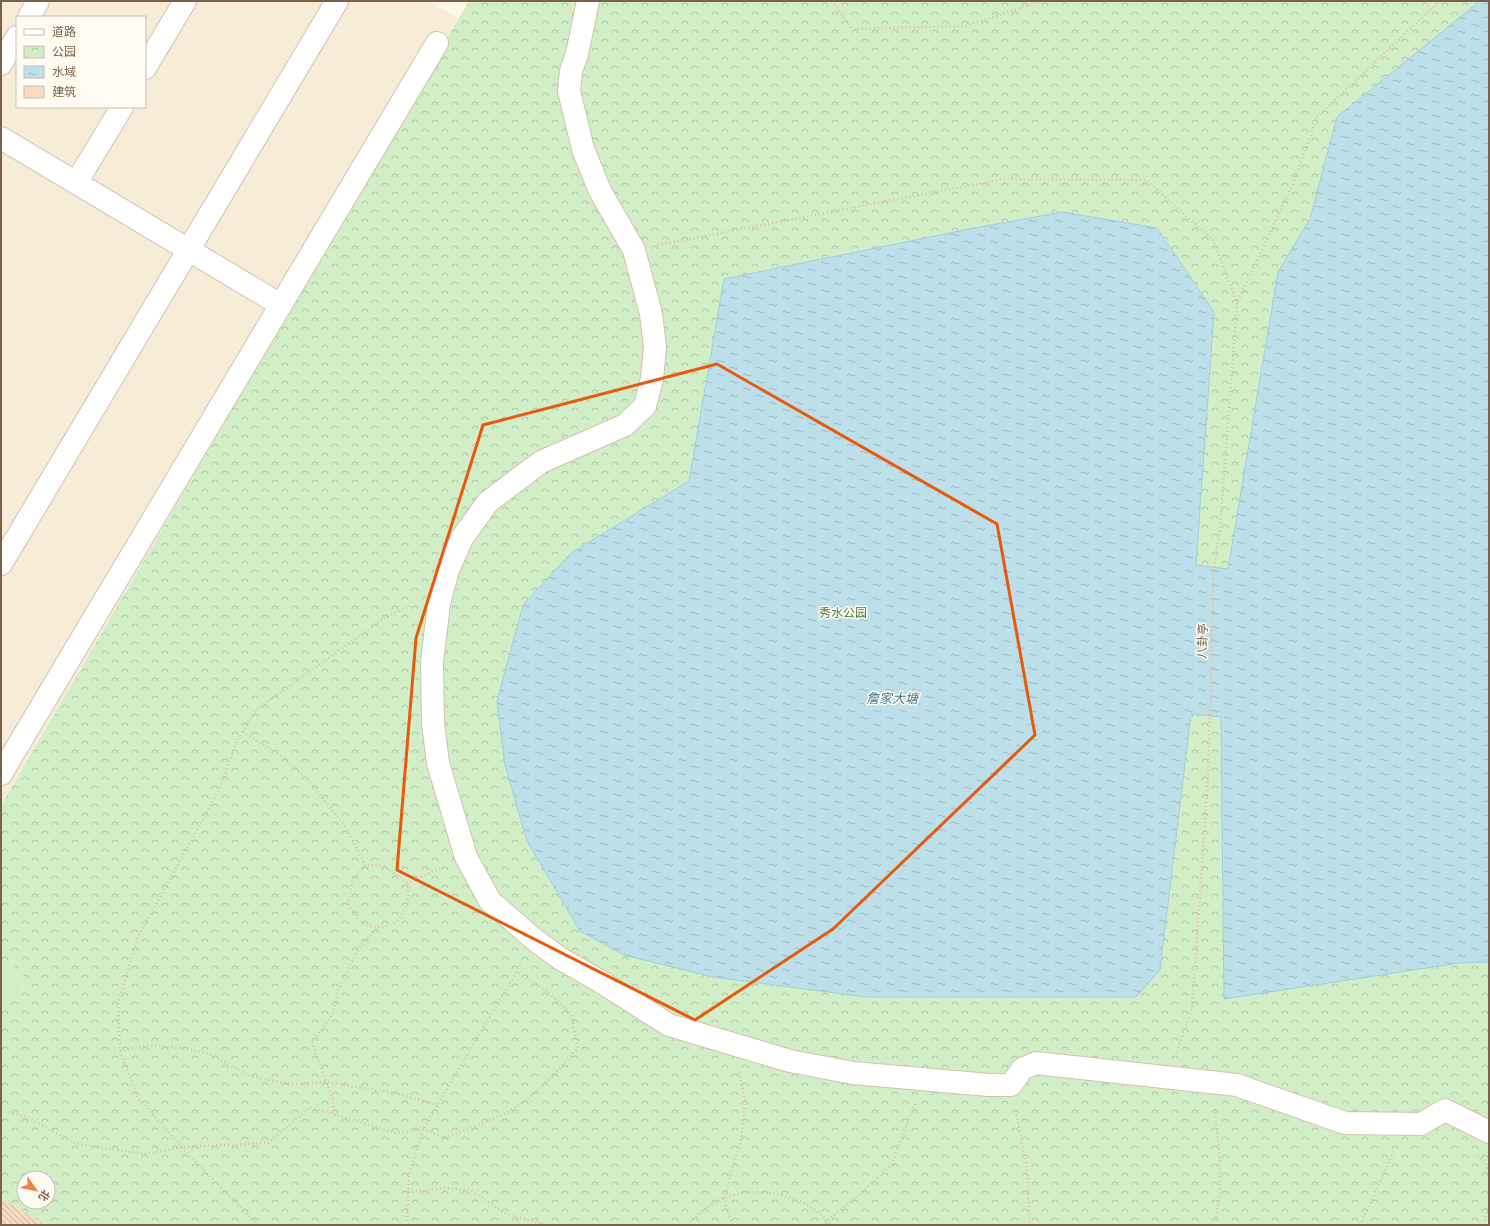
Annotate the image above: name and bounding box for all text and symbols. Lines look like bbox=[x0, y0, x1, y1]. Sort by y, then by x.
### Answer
legend bbox=[16, 16, 146, 108]
text: 道路 bbox=[52, 25, 76, 40]
text: 公园 bbox=[52, 45, 76, 60]
text: 水域 bbox=[52, 65, 76, 80]
text: 建筑 bbox=[52, 85, 76, 100]
park label: 秀水公园 bbox=[819, 606, 867, 621]
street label: 八卦亭 bbox=[1195, 623, 1211, 659]
water label: 詹家大塘 bbox=[866, 691, 920, 707]
north arrow bbox=[16, 1170, 56, 1210]
text: 北 bbox=[36, 1187, 52, 1203]

